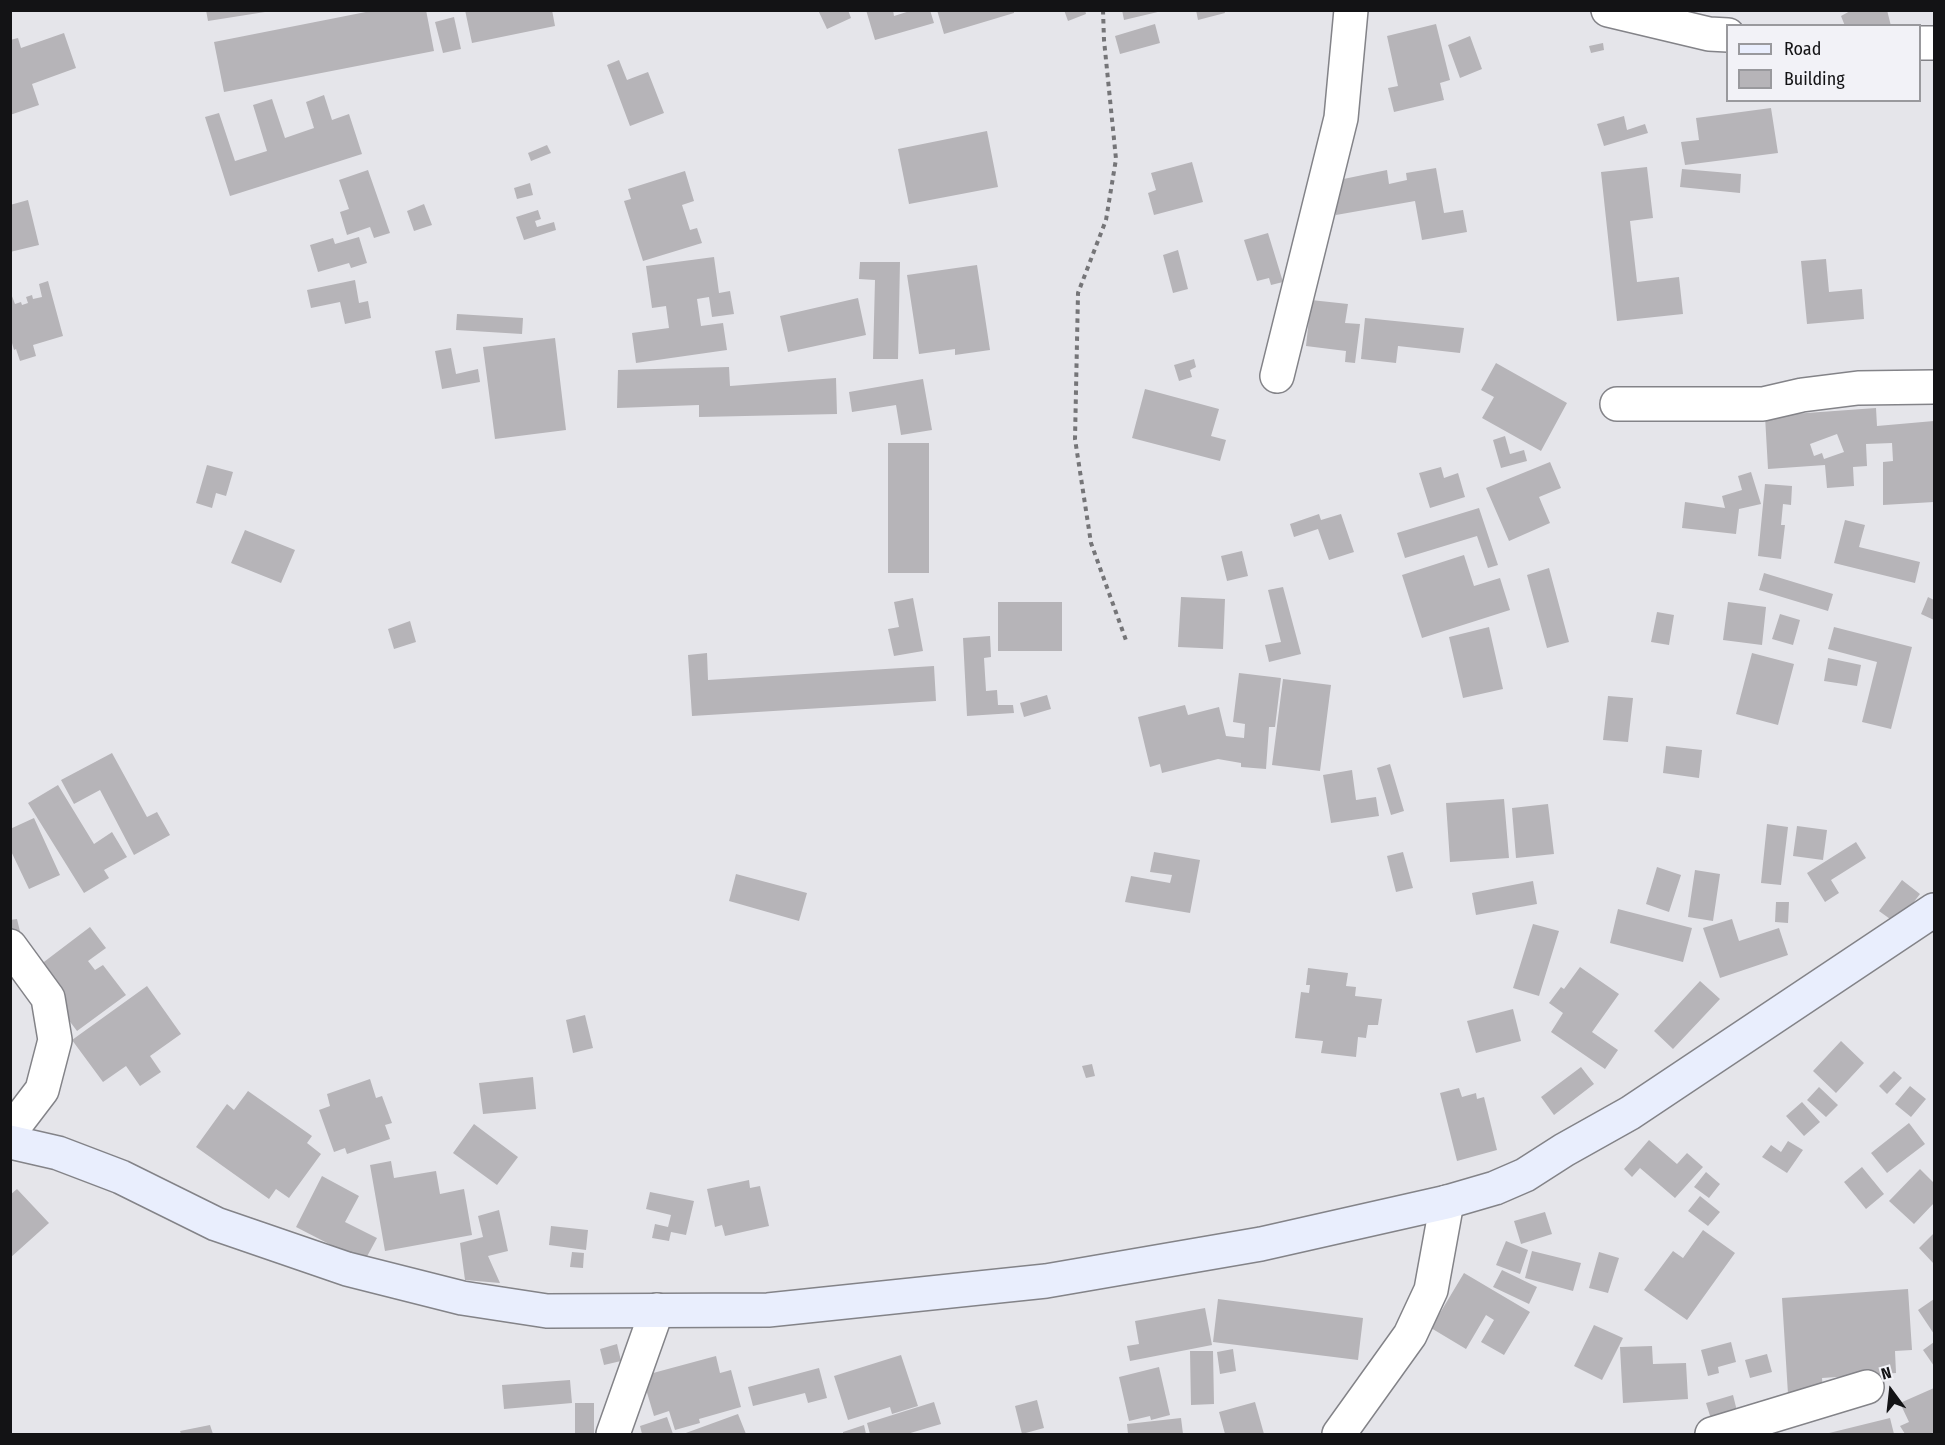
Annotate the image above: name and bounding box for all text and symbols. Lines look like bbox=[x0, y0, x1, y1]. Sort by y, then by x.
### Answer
legend bbox=[1726, 24, 1921, 102]
text: Road bbox=[1784, 38, 1821, 60]
text: Building bbox=[1784, 68, 1845, 90]
north arrow bbox=[1861, 1361, 1921, 1421]
text: N bbox=[1879, 1363, 1893, 1384]

